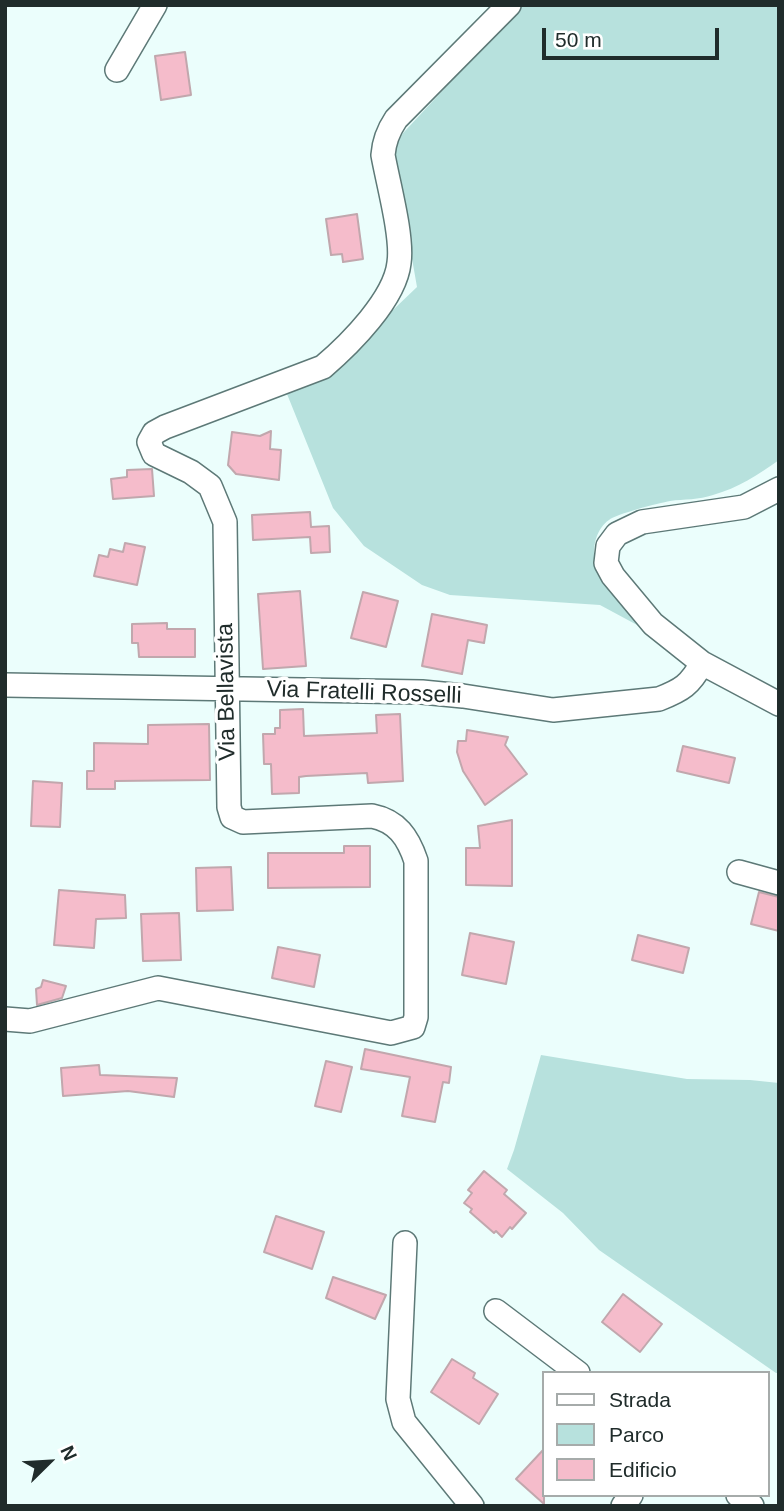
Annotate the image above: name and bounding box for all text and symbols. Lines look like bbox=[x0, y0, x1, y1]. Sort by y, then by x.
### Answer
scale bar bbox=[546, 14, 723, 58]
text: 50 m bbox=[555, 28, 602, 51]
street label: Via Bellavista bbox=[212, 623, 242, 761]
street label: Via Fratelli Rosselli bbox=[266, 676, 462, 710]
legend bbox=[542, 1371, 770, 1497]
text: Strada bbox=[609, 1388, 671, 1411]
text: Parco bbox=[609, 1423, 664, 1446]
north arrow bbox=[14, 1427, 84, 1497]
text: N bbox=[56, 1443, 81, 1464]
text: Edificio bbox=[609, 1458, 677, 1481]

